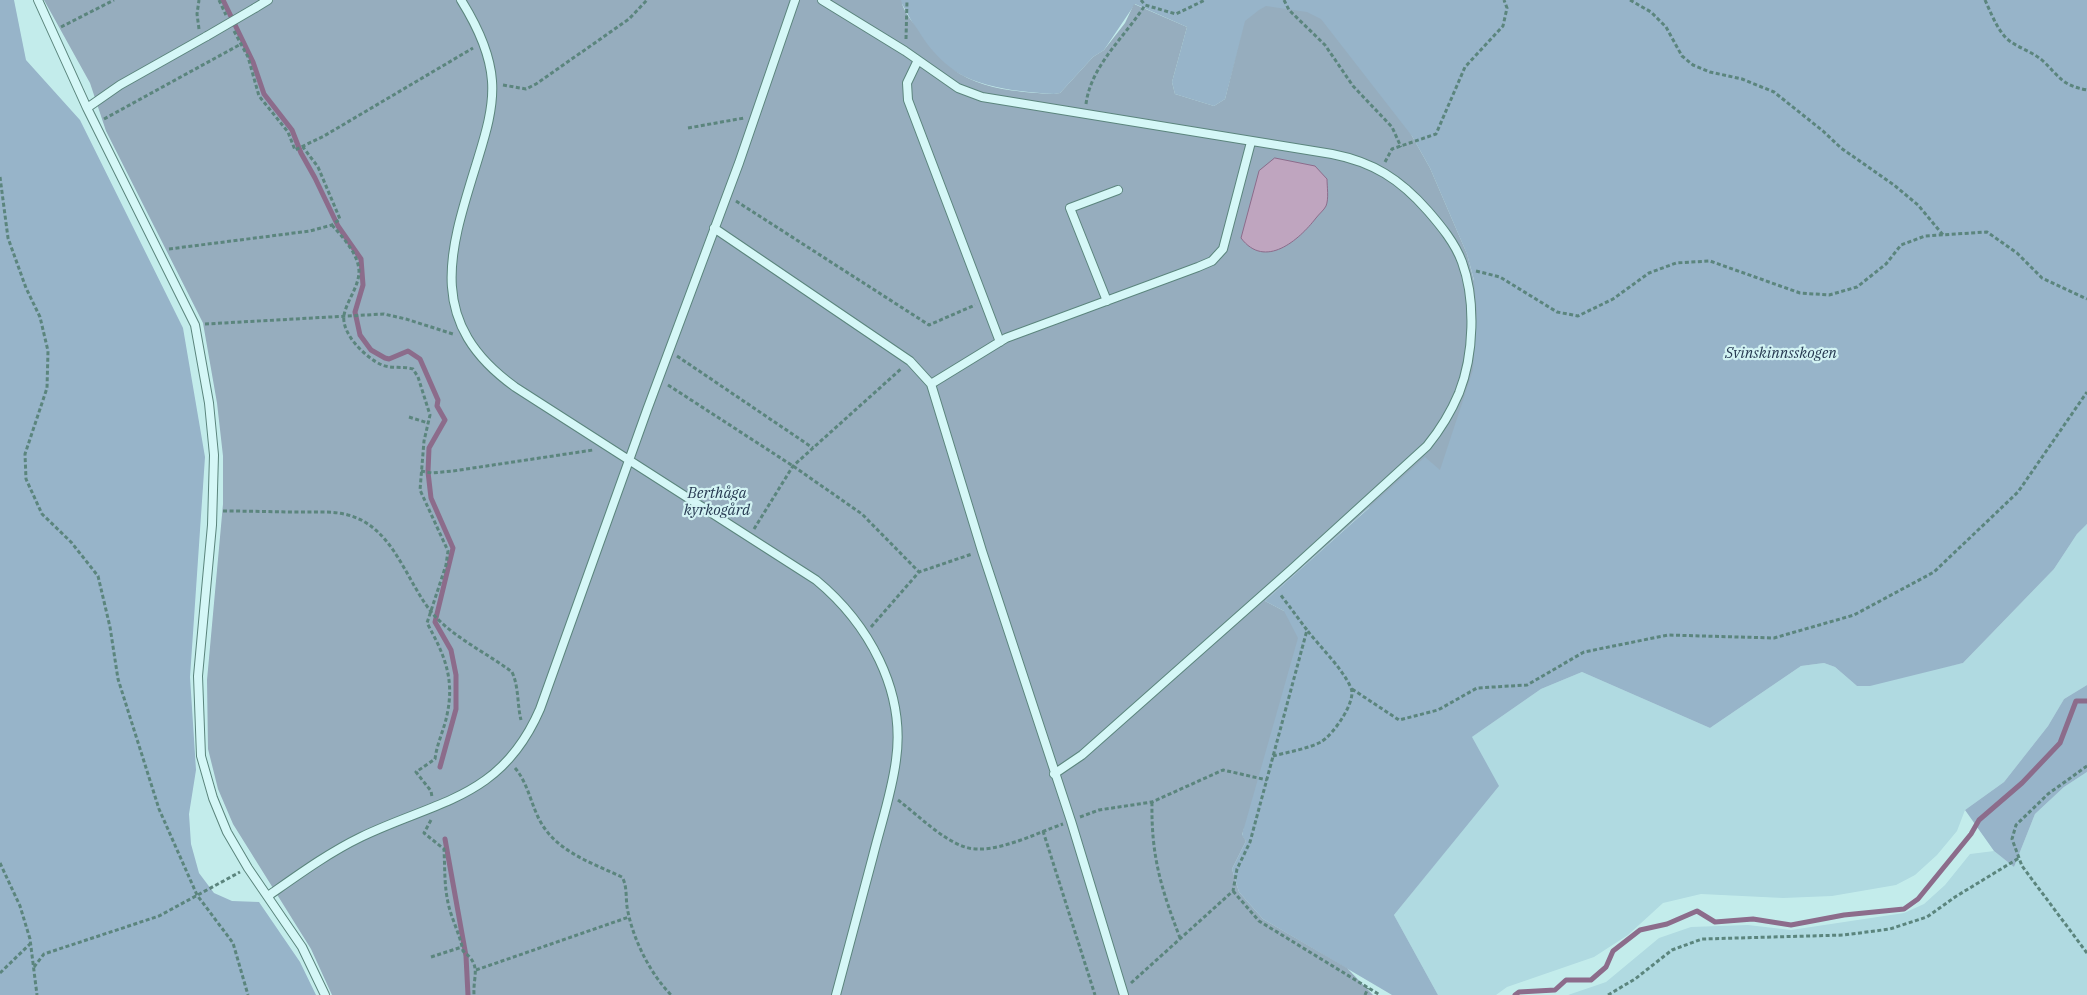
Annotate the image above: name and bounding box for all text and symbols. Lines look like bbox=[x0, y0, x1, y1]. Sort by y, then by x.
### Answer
park label: Svinskinnsskogen bbox=[1725, 345, 1837, 363]
park label: Berthåga kyrkogård bbox=[684, 485, 750, 520]

